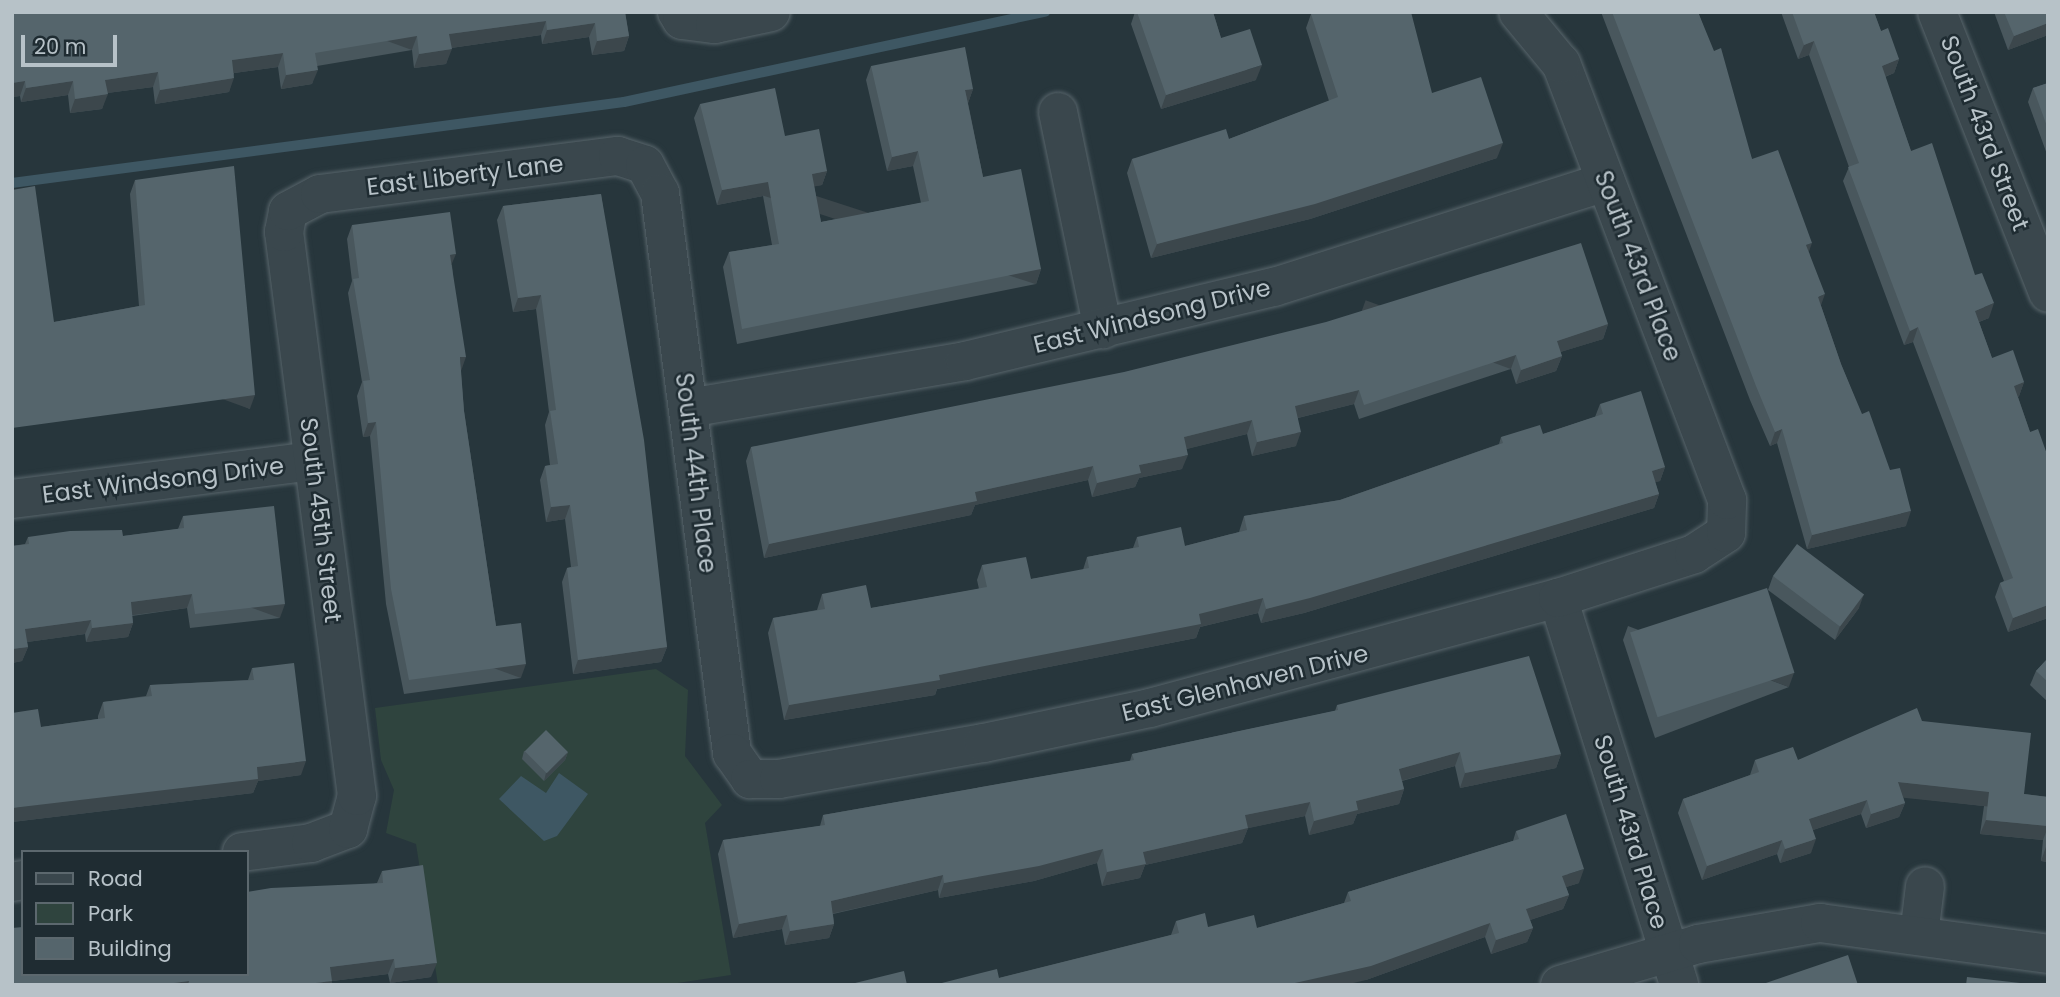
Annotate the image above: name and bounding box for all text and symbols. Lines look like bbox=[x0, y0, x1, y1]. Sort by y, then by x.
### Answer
scale bar bbox=[24, 21, 121, 65]
street label: South 43rd Street bbox=[1935, 31, 2035, 235]
text: 20 m bbox=[34, 32, 87, 61]
street label: East Liberty Lane bbox=[365, 149, 565, 201]
street label: South 43rd Place bbox=[1588, 167, 1688, 365]
street label: East Windsong Drive bbox=[1031, 273, 1273, 359]
street label: South 44th Place bbox=[669, 371, 723, 575]
street label: South 45th Street bbox=[294, 416, 348, 624]
street label: East Windsong Drive bbox=[41, 451, 285, 509]
street label: East Glenhaven Drive bbox=[1119, 638, 1371, 728]
street label: South 43rd Place bbox=[1588, 731, 1674, 933]
legend bbox=[21, 850, 248, 976]
text: Road bbox=[88, 864, 143, 893]
text: Park bbox=[88, 899, 133, 928]
text: Building bbox=[88, 934, 172, 963]

